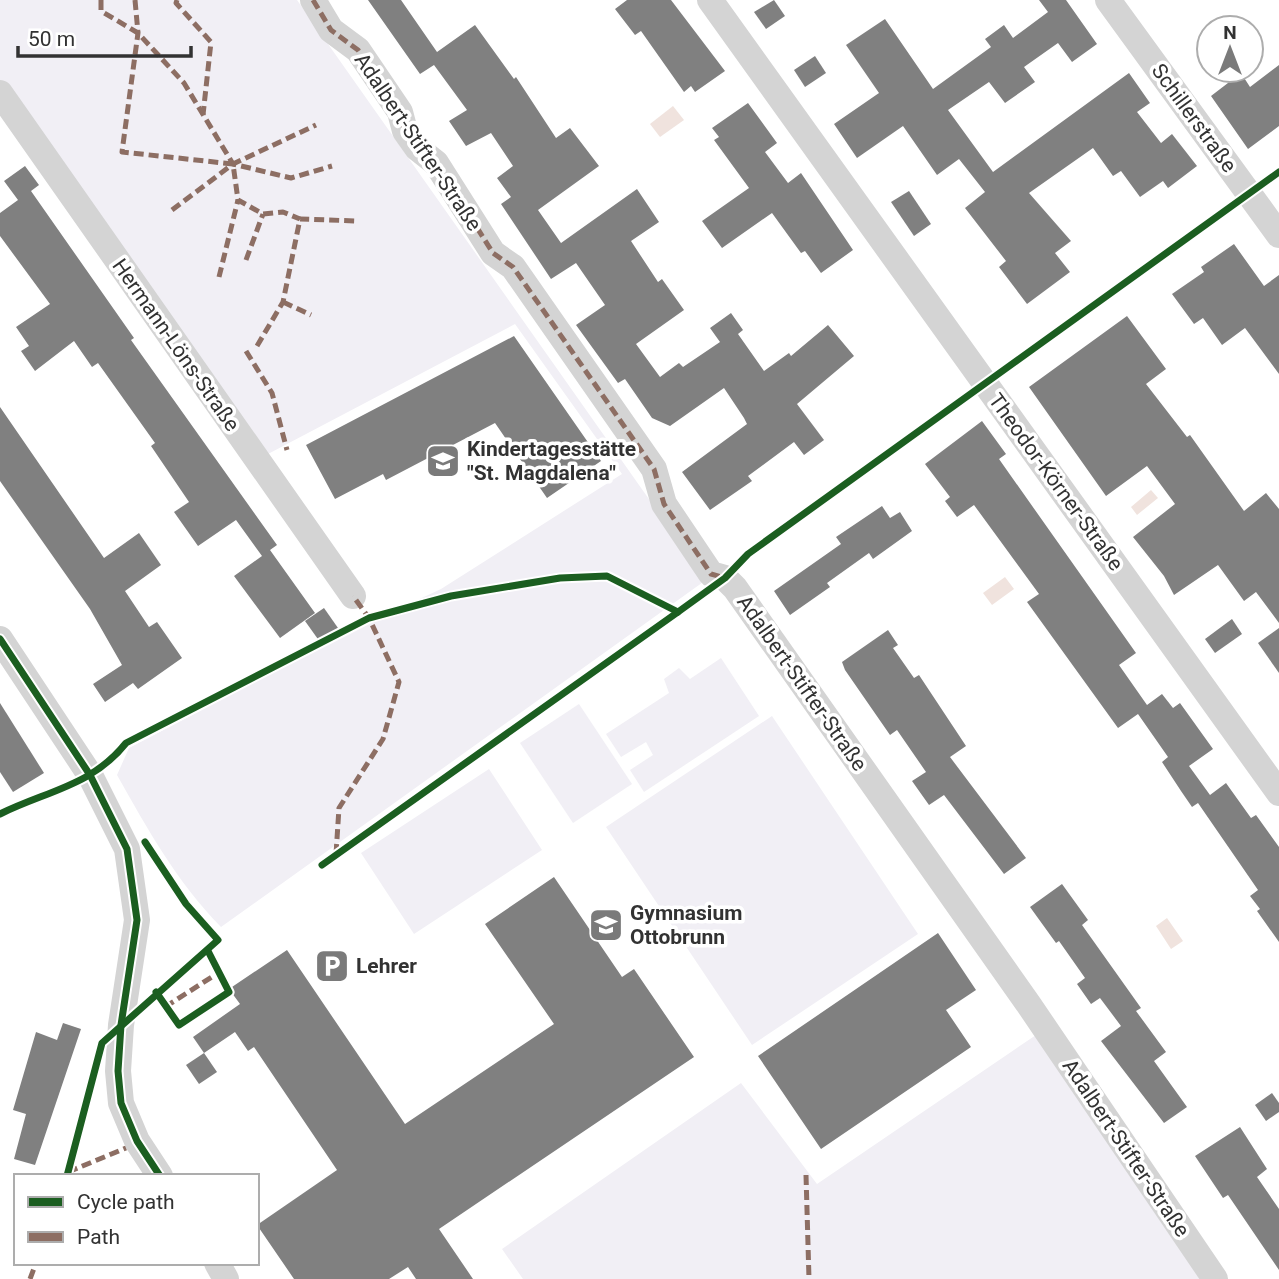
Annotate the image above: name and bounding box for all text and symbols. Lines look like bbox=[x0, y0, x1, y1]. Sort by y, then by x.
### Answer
scale bar bbox=[18, 14, 191, 58]
north arrow bbox=[1195, 14, 1265, 84]
text: N bbox=[1223, 21, 1237, 44]
text: 50 m bbox=[28, 27, 75, 51]
street label: Adalbert-Stifter-Straße bbox=[350, 49, 486, 235]
street label: Schillerstraße bbox=[1147, 59, 1241, 177]
street label: Hermann-Löns-Straße bbox=[107, 254, 245, 436]
street label: Theodor-Körner-Straße bbox=[984, 389, 1128, 575]
place label: Kindertagesstätte "St. Magdalena" bbox=[467, 437, 636, 485]
school or university icon: Kindertagesstätte "St. Magdalena" bbox=[424, 442, 462, 480]
street label: Adalbert-Stifter-Straße bbox=[732, 590, 872, 776]
place label: Gymnasium Ottobrunn bbox=[630, 901, 742, 949]
school or university icon: Gymnasium Ottobrunn bbox=[587, 906, 625, 944]
parking icon: Lehrer bbox=[313, 947, 351, 985]
place label: Lehrer bbox=[356, 954, 417, 978]
street label: Adalbert-Stifter-Straße bbox=[1058, 1055, 1194, 1241]
legend bbox=[14, 1174, 259, 1265]
text: Cycle path bbox=[77, 1190, 175, 1214]
text: Path bbox=[77, 1225, 120, 1249]

